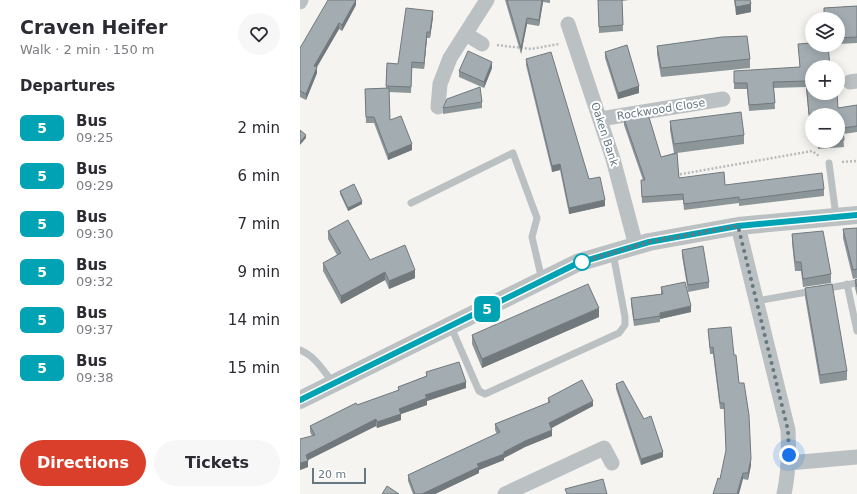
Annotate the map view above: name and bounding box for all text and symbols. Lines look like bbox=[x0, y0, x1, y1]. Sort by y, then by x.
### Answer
map controls bbox=[805, 12, 845, 148]
button: layers bbox=[805, 12, 845, 52]
button: heart bbox=[238, 13, 280, 55]
text: Craven Heifer bbox=[20, 16, 167, 38]
text: Walk · 2 min · 150 m bbox=[20, 42, 154, 57]
button: + bbox=[805, 60, 845, 100]
text: Departures bbox=[20, 77, 115, 95]
street label: Rockwood Close bbox=[616, 96, 706, 123]
street label: Oaken Bank bbox=[588, 101, 621, 168]
button: − bbox=[805, 108, 845, 148]
text: Bus bbox=[76, 112, 107, 130]
text: 2 min bbox=[237, 119, 280, 137]
text: 5 bbox=[37, 120, 47, 136]
text: 09:25 bbox=[76, 130, 113, 145]
text: Bus bbox=[76, 160, 107, 178]
text: 6 min bbox=[237, 167, 280, 185]
text: 5 bbox=[37, 168, 47, 184]
text: 09:29 bbox=[76, 178, 113, 193]
text: Bus bbox=[76, 208, 107, 226]
text: 7 min bbox=[237, 215, 280, 233]
text: 5 bbox=[37, 216, 47, 232]
text: 09:30 bbox=[76, 226, 113, 241]
unlabelled marker bbox=[573, 253, 591, 271]
text: Bus bbox=[76, 256, 107, 274]
text: 9 min bbox=[237, 263, 280, 281]
text: 5 bbox=[37, 264, 47, 280]
text: 09:32 bbox=[76, 274, 113, 289]
line badge: 5 bbox=[474, 296, 500, 322]
text: 5 bbox=[482, 301, 492, 317]
text: Bus bbox=[76, 304, 107, 322]
text: 14 min bbox=[228, 311, 280, 329]
text: 5 bbox=[37, 312, 47, 328]
text: 09:37 bbox=[76, 322, 113, 337]
text: Bus bbox=[76, 352, 107, 370]
text: 15 min bbox=[228, 359, 280, 377]
text: 5 bbox=[37, 360, 47, 376]
text: 09:38 bbox=[76, 370, 113, 385]
button: Directions bbox=[20, 440, 146, 486]
button: Tickets bbox=[154, 440, 280, 486]
your location bbox=[779, 445, 799, 465]
scale bar bbox=[312, 466, 366, 485]
text: 20 m bbox=[318, 468, 346, 481]

